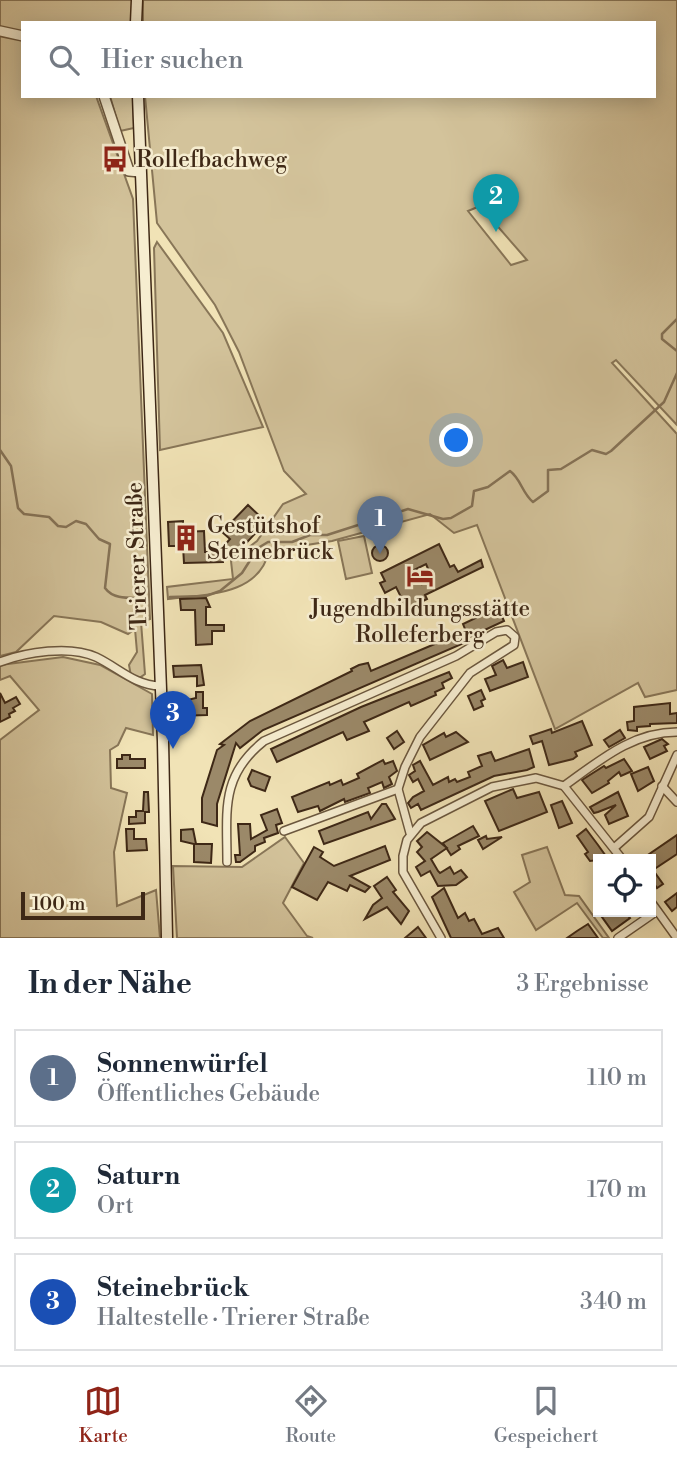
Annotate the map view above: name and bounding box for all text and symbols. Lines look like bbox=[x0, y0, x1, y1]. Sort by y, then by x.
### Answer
search box bbox=[21, 21, 656, 98]
icon: search bbox=[45, 41, 83, 79]
text: Hier suchen bbox=[101, 44, 243, 76]
bus stop icon: Rollefbachweg bbox=[100, 144, 130, 174]
place label: Rollefbachweg bbox=[136, 146, 287, 174]
pin: 2 bbox=[473, 174, 519, 232]
your location bbox=[439, 423, 473, 457]
street label: Trierer Straße bbox=[120, 481, 154, 631]
pin: 1 bbox=[357, 496, 403, 554]
place label: Gestütshof Steinebrück bbox=[207, 512, 334, 566]
building icon: Gestütshof Steinebrück bbox=[171, 523, 201, 553]
hotel icon: Jugendbildungsstätte Rolleferberg bbox=[405, 561, 435, 591]
place label: Jugendbildungsstätte Rolleferberg bbox=[309, 595, 530, 649]
pin: 3 bbox=[150, 691, 196, 749]
map controls bbox=[593, 854, 656, 917]
button: locate bbox=[593, 854, 656, 917]
scale bar bbox=[21, 889, 145, 921]
text: 100 m bbox=[32, 892, 85, 916]
text: In der Nähe bbox=[28, 965, 192, 1003]
text: 3 Ergebnisse bbox=[516, 970, 649, 998]
text: Sonnenwürfel bbox=[97, 1048, 268, 1080]
text: 1 bbox=[47, 1064, 59, 1092]
text: 110 m bbox=[587, 1064, 647, 1092]
text: Öffentliches Gebäude bbox=[97, 1080, 320, 1108]
text: Saturn bbox=[97, 1160, 180, 1192]
text: 2 bbox=[46, 1176, 60, 1204]
text: 170 m bbox=[587, 1176, 647, 1204]
text: Ort bbox=[97, 1192, 134, 1220]
text: Steinebrück bbox=[97, 1272, 249, 1304]
text: 3 bbox=[46, 1288, 60, 1316]
text: 340 m bbox=[580, 1288, 647, 1316]
text: Haltestelle · Trierer Straße bbox=[97, 1304, 370, 1332]
tab: Karte bbox=[79, 1382, 128, 1448]
tab: Route bbox=[285, 1382, 336, 1448]
tab: Gespeichert bbox=[494, 1382, 598, 1448]

